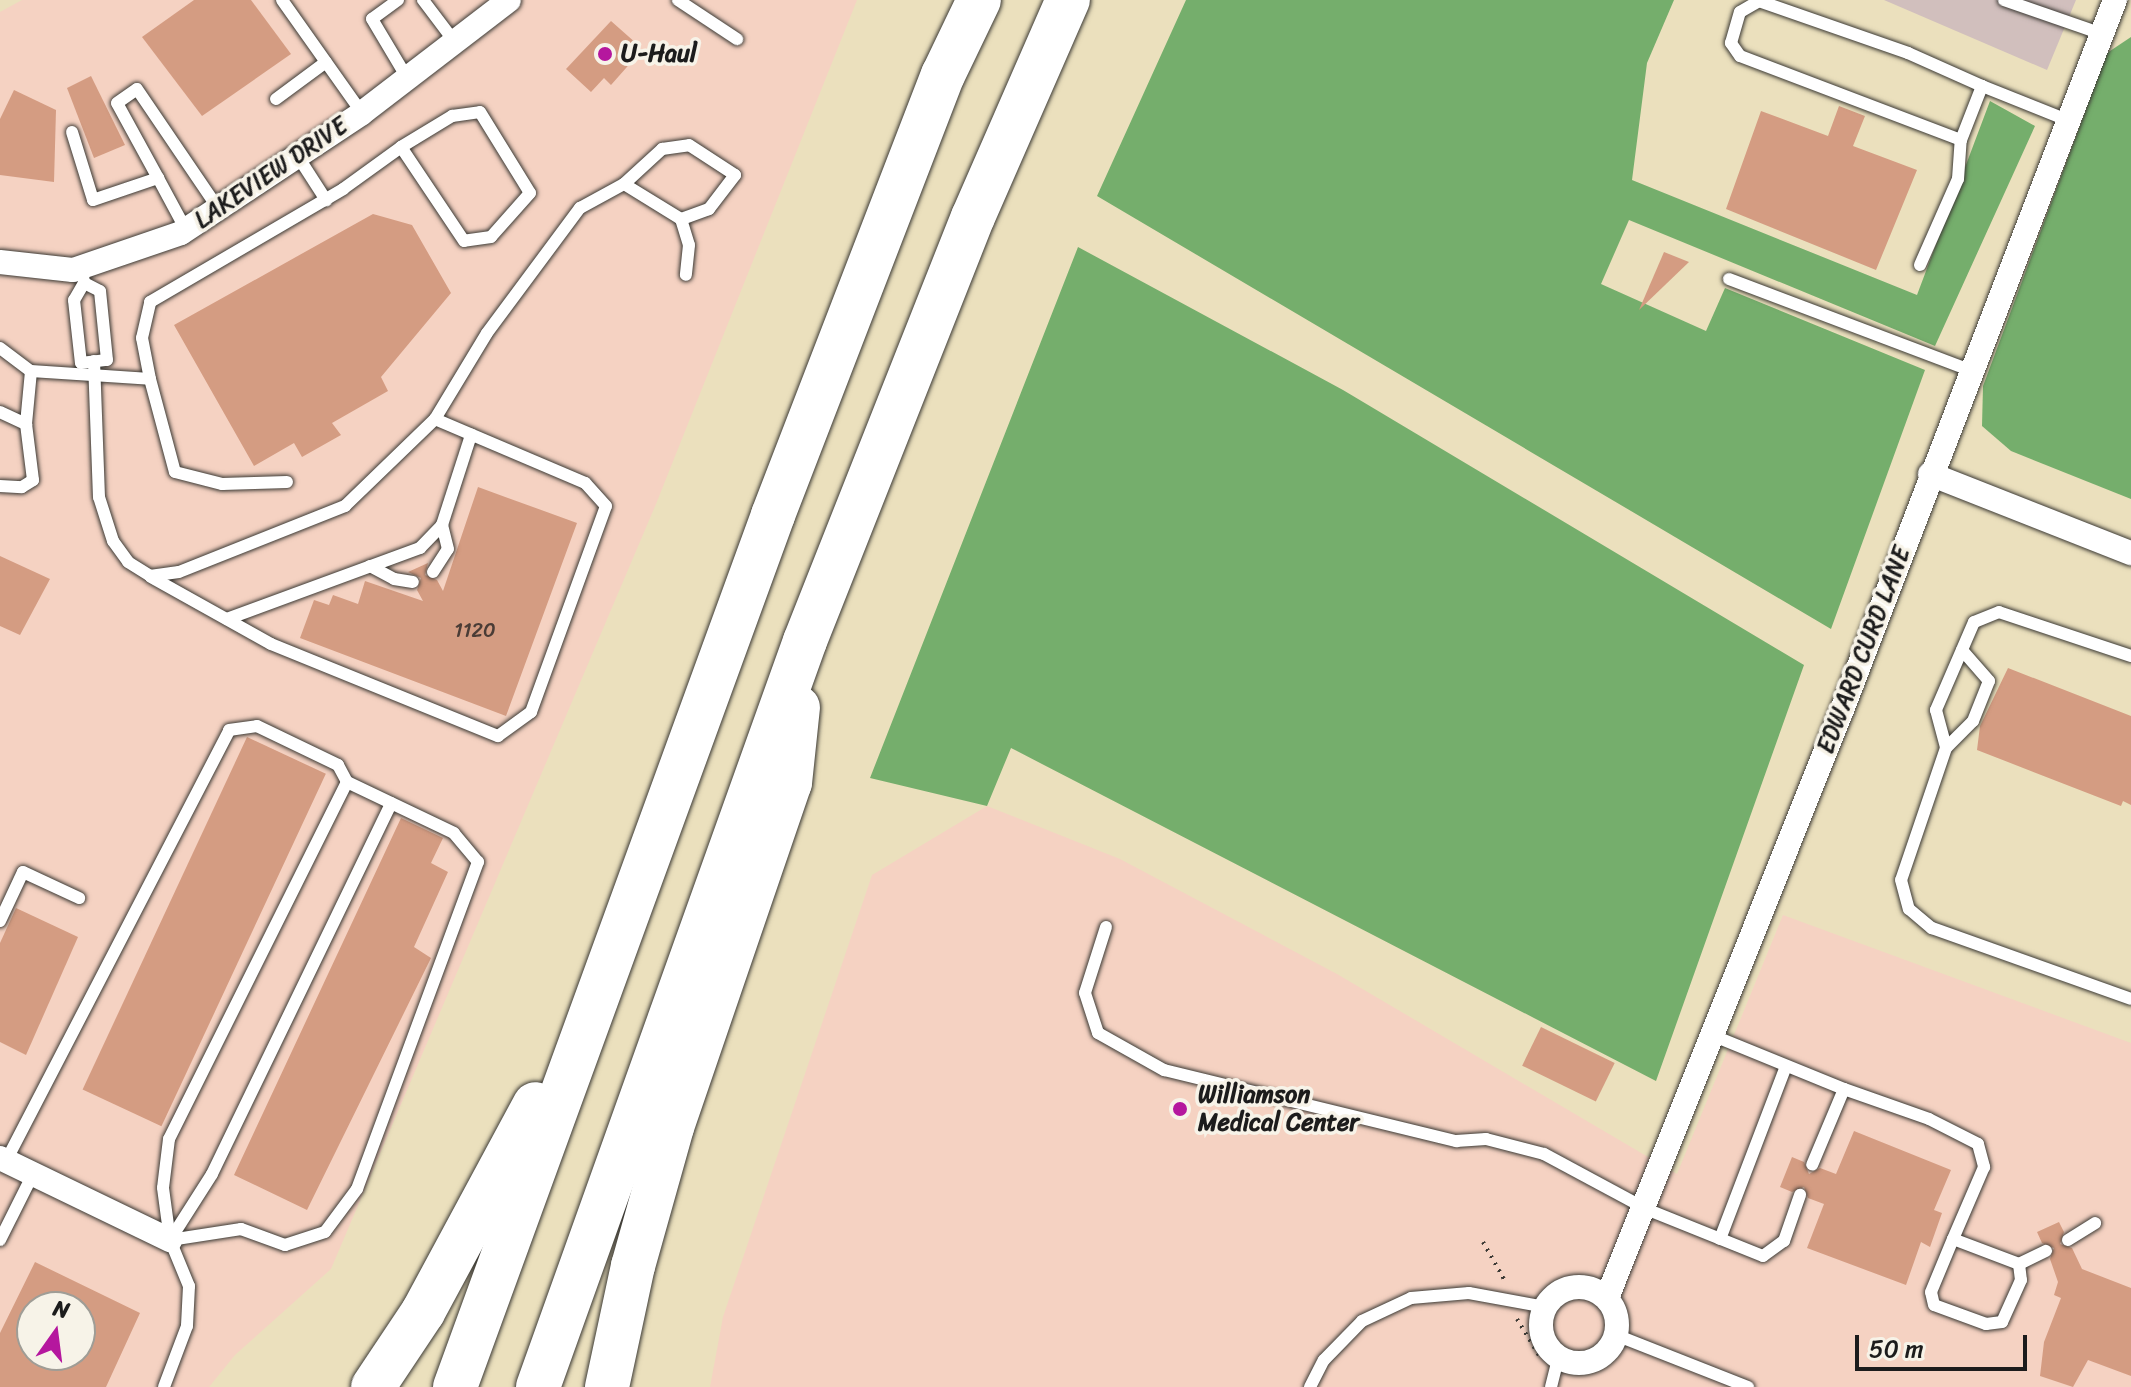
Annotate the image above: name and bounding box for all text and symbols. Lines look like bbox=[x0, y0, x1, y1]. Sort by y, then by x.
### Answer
place label: U-Haul bbox=[621, 40, 697, 68]
marker: U-Haul bbox=[596, 45, 614, 63]
street label: LAKEVIEW DRIVE bbox=[188, 111, 354, 235]
street label: EDWARD CURD LANE bbox=[1811, 542, 1917, 758]
house number: 1120 bbox=[454, 618, 496, 642]
place label: Williamson Medical Center bbox=[1198, 1081, 1359, 1137]
marker: Williamson Medical Center bbox=[1169, 1098, 1191, 1120]
text: N bbox=[49, 1288, 74, 1330]
north arrow bbox=[16, 1291, 96, 1371]
scale bar bbox=[1859, 1319, 2031, 1369]
text: 50 m bbox=[1869, 1328, 1924, 1370]

